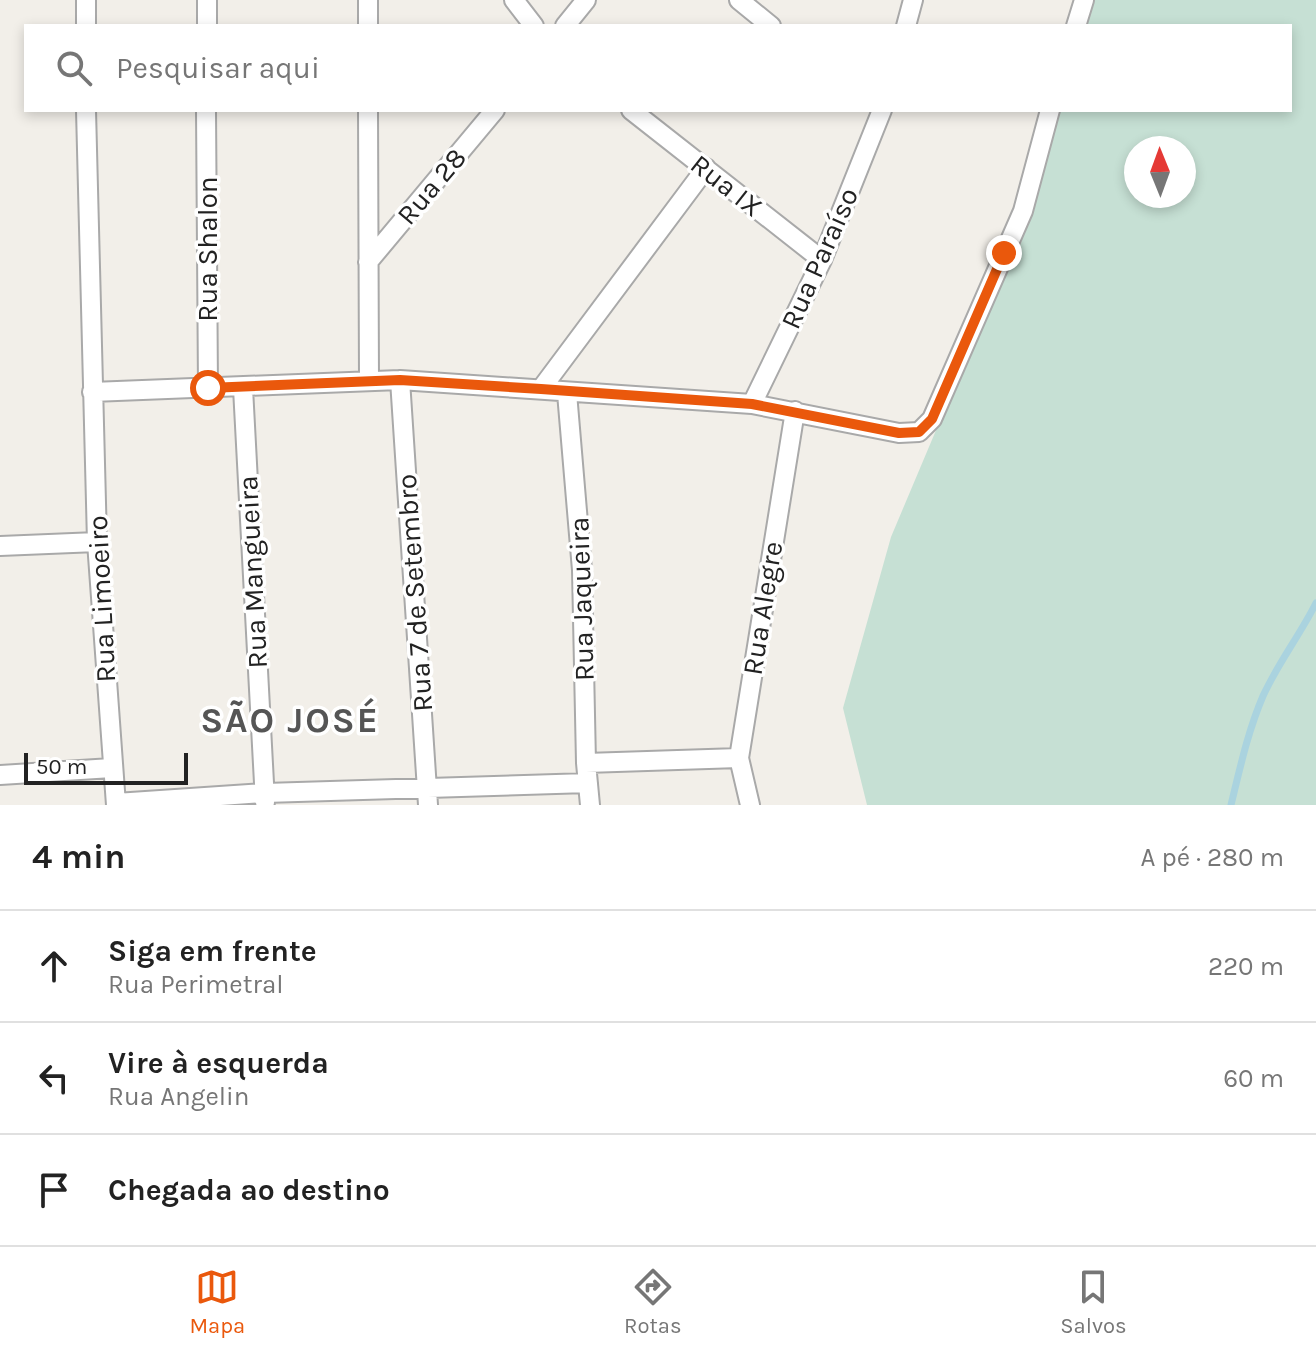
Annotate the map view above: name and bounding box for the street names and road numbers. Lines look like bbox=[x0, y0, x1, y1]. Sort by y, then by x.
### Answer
street label: Rua 28 bbox=[390, 141, 473, 231]
street label: Rua IX bbox=[684, 147, 769, 224]
street label: Rua Shalon bbox=[191, 176, 224, 322]
street label: Rua Paraíso bbox=[774, 183, 865, 334]
street label: Rua 7 de Setembro bbox=[390, 473, 439, 713]
street label: Rua Mangueira bbox=[231, 475, 274, 669]
street label: Rua Limoeiro bbox=[81, 515, 122, 683]
street label: Rua Jaqueira bbox=[562, 516, 601, 682]
street label: Rua Alegre bbox=[736, 539, 789, 677]

